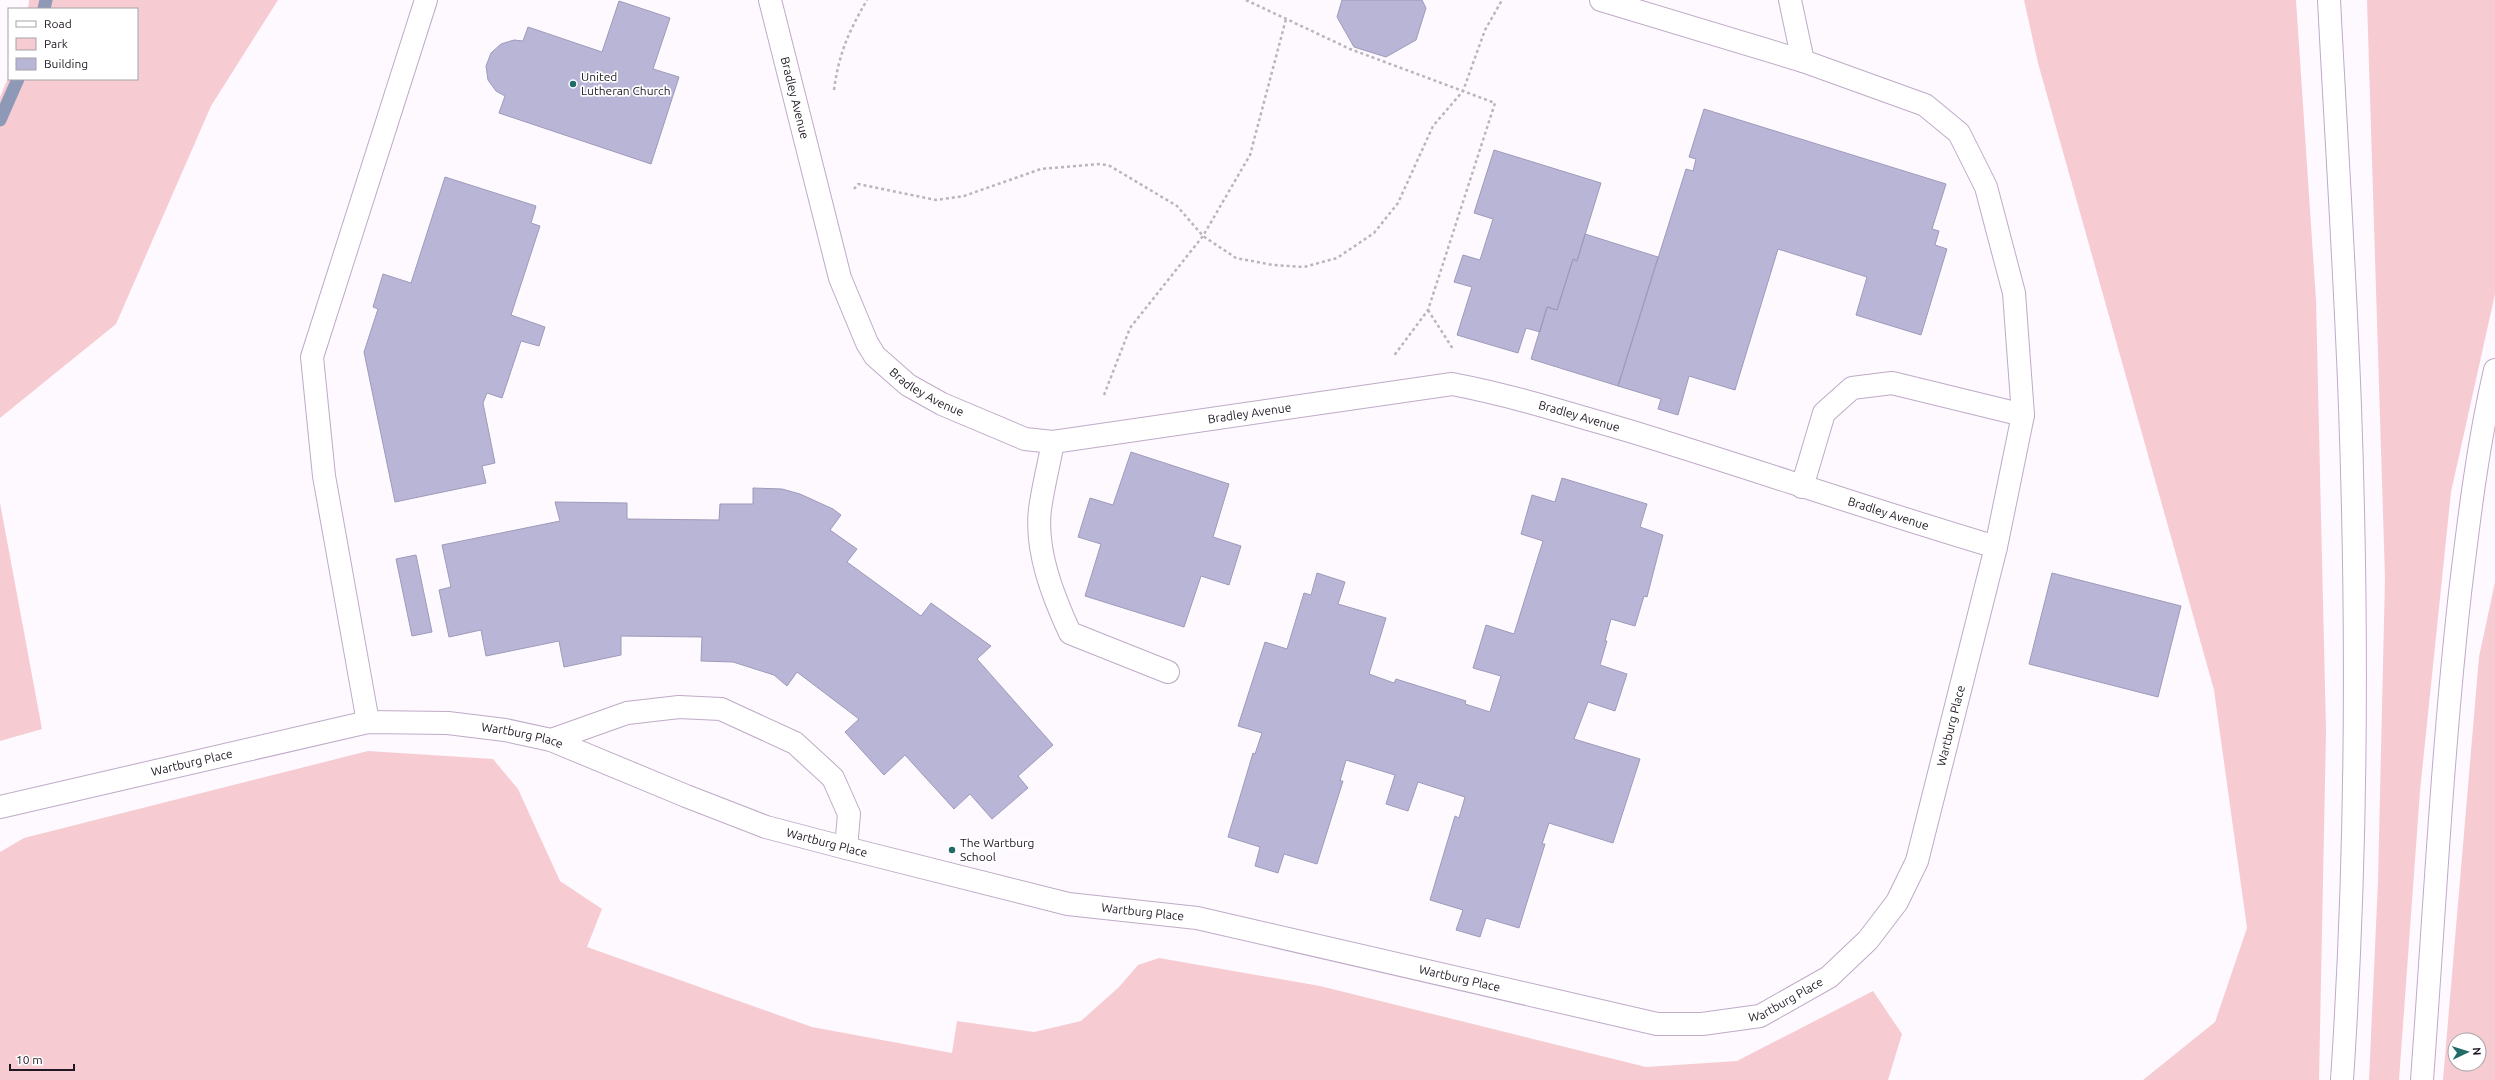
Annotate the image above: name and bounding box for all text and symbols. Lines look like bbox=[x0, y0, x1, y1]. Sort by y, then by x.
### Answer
legend bbox=[8, 8, 138, 80]
text: Road bbox=[44, 17, 72, 30]
text: Park bbox=[44, 37, 68, 50]
street label: Bradley Avenue bbox=[779, 55, 812, 140]
text: Building bbox=[44, 57, 88, 70]
place label: United Lutheran Church bbox=[581, 70, 671, 97]
marker: United Lutheran Church bbox=[568, 79, 578, 89]
street label: Bradley Avenue bbox=[887, 365, 966, 418]
street label: Bradley Avenue bbox=[1537, 398, 1621, 434]
street label: Bradley Avenue bbox=[1207, 400, 1292, 425]
street label: Bradley Avenue bbox=[1846, 494, 1930, 532]
street label: Wartburg Place bbox=[1934, 684, 1967, 768]
street label: Wartburg Place bbox=[481, 720, 565, 750]
street label: Wartburg Place bbox=[150, 746, 234, 778]
street label: Wartburg Place bbox=[785, 826, 869, 859]
place label: The Wartburg School bbox=[960, 836, 1035, 863]
marker: The Wartburg School bbox=[947, 845, 957, 855]
street label: Wartburg Place bbox=[1101, 901, 1185, 923]
street label: Wartburg Place bbox=[1418, 962, 1502, 994]
street label: Wartburg Place bbox=[1747, 975, 1825, 1024]
north arrow bbox=[2447, 1032, 2487, 1072]
scale bar bbox=[10, 1046, 74, 1072]
text: N bbox=[2471, 1047, 2483, 1056]
text: 10 m bbox=[16, 1053, 43, 1066]

